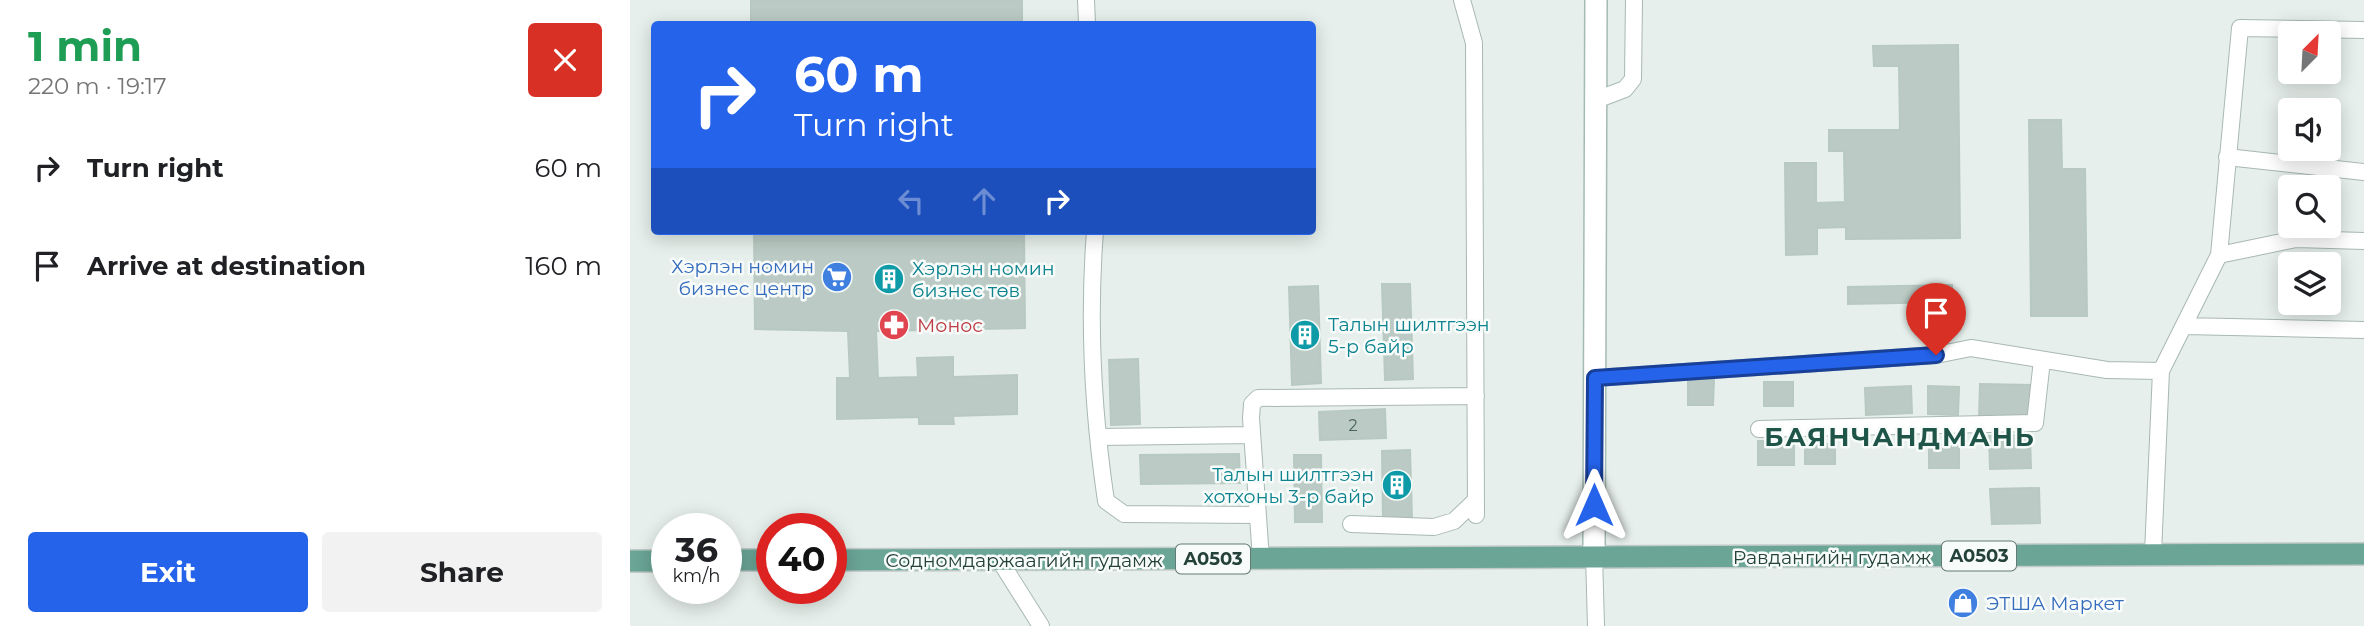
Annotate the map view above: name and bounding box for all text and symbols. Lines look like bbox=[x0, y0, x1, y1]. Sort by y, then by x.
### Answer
text: 1 min bbox=[28, 20, 142, 72]
north arrow bbox=[2278, 21, 2342, 84]
map controls bbox=[2278, 21, 2341, 315]
button: close bbox=[528, 23, 602, 97]
text: 60 m bbox=[794, 45, 924, 104]
icon: right bbox=[679, 49, 770, 140]
text: 220 m · 19:17 bbox=[28, 72, 167, 100]
button: sound bbox=[2278, 98, 2341, 161]
text: Turn right bbox=[794, 105, 954, 144]
icon: right bbox=[28, 149, 66, 187]
text: Turn right bbox=[87, 152, 223, 184]
text: 60 m bbox=[535, 152, 602, 184]
button: search bbox=[2278, 175, 2341, 238]
icon: left bbox=[892, 182, 930, 220]
icon: ahead bbox=[965, 182, 1003, 220]
icon: right bbox=[1038, 182, 1076, 220]
icon: arrive bbox=[28, 247, 66, 285]
text: Arrive at destination bbox=[87, 250, 366, 282]
text: 160 m bbox=[525, 250, 602, 282]
button: layers bbox=[2278, 252, 2341, 315]
place label: Хэрлэн номин бизнес центр bbox=[671, 255, 814, 300]
place label: Хэрлэн номин бизнес төв bbox=[912, 257, 1055, 302]
supermarket icon: Хэрлэн номин бизнес центр bbox=[820, 260, 854, 294]
building icon: Хэрлэн номин бизнес төв bbox=[872, 262, 906, 296]
pin bbox=[1906, 283, 1966, 355]
icon: arrive bbox=[1917, 294, 1955, 332]
pharmacy icon: Монос bbox=[877, 308, 911, 342]
place label: Талын шилтгээн 5-р байр bbox=[1328, 313, 1490, 358]
place label: Монос bbox=[917, 314, 983, 337]
building icon: Талын шилтгээн 5-р байр bbox=[1288, 318, 1322, 352]
house number: 2 bbox=[1348, 416, 1358, 435]
district label: БАЯНЧАНДМАНЬ bbox=[1764, 421, 2036, 453]
place label: Талын шилтгээн хотхоны 3-р байр bbox=[1204, 463, 1374, 508]
building icon: Талын шилтгээн хотхоны 3-р байр bbox=[1380, 468, 1414, 502]
position arrow bbox=[1557, 468, 1631, 542]
speed limit sign: 40 bbox=[756, 513, 847, 604]
text: 36 bbox=[675, 528, 718, 571]
button: Exit bbox=[28, 532, 308, 612]
button: Share bbox=[322, 532, 602, 612]
road number: A0503 bbox=[1942, 542, 2016, 570]
road number: A0503 bbox=[1176, 544, 1250, 574]
street label: Равдангийн гудамж bbox=[1733, 546, 1932, 569]
street label: Содномдаржаагийн гудамж bbox=[885, 549, 1163, 572]
text: km/h bbox=[672, 565, 721, 587]
shop icon: ЭТША Маркет bbox=[1946, 586, 1980, 620]
place label: ЭТША Маркет bbox=[1986, 592, 2124, 615]

